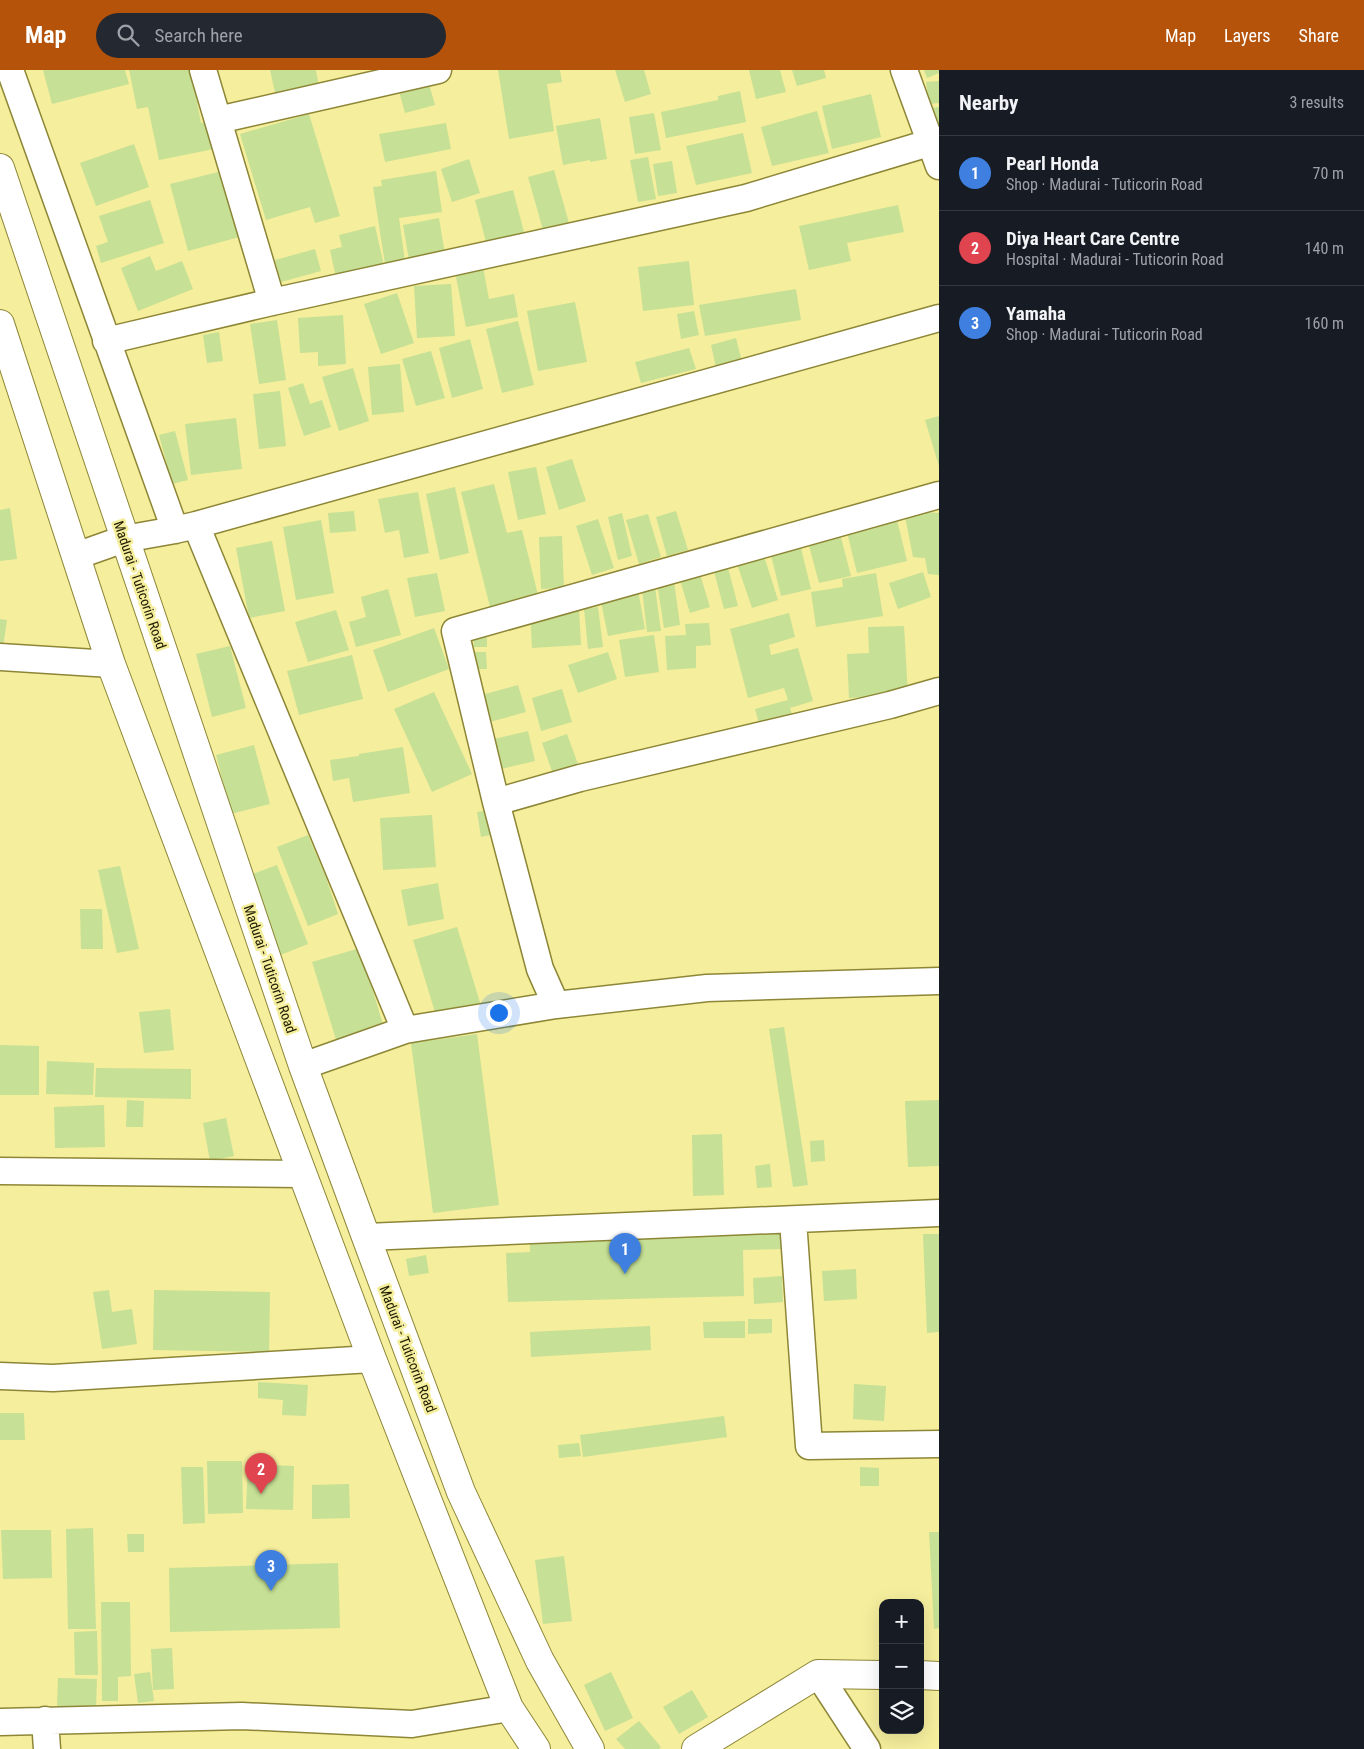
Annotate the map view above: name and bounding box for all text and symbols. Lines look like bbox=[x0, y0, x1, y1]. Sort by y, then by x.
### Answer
search box bbox=[96, 13, 446, 58]
text: Map bbox=[25, 21, 66, 49]
icon: search bbox=[114, 21, 142, 49]
text: Search here bbox=[154, 24, 243, 47]
text: Map bbox=[1165, 25, 1196, 46]
text: Layers bbox=[1224, 25, 1271, 46]
text: Share bbox=[1299, 25, 1339, 46]
text: Nearby bbox=[959, 91, 1018, 115]
text: 3 results bbox=[1289, 93, 1344, 112]
text: Pearl Honda bbox=[1006, 152, 1099, 175]
text: 1 bbox=[971, 164, 979, 183]
text: 70 m bbox=[1312, 164, 1344, 183]
text: Shop · Madurai - Tuticorin Road bbox=[1006, 175, 1203, 194]
text: Diya Heart Care Centre bbox=[1006, 227, 1180, 250]
text: 2 bbox=[971, 239, 979, 258]
text: 140 m bbox=[1305, 239, 1344, 258]
text: Hospital · Madurai - Tuticorin Road bbox=[1006, 250, 1224, 269]
text: Yamaha bbox=[1006, 302, 1066, 325]
text: 3 bbox=[971, 314, 979, 333]
text: 160 m bbox=[1305, 314, 1344, 333]
text: Shop · Madurai - Tuticorin Road bbox=[1006, 325, 1203, 344]
street label: Madurai - Tuticorin Road bbox=[111, 519, 169, 651]
street label: Madurai - Tuticorin Road bbox=[241, 903, 299, 1035]
your location bbox=[486, 1000, 512, 1026]
pin: 1 bbox=[609, 1233, 641, 1274]
street label: Madurai - Tuticorin Road bbox=[376, 1283, 440, 1415]
pin: 2 bbox=[245, 1453, 277, 1494]
pin: 3 bbox=[255, 1550, 287, 1591]
map controls bbox=[879, 1599, 924, 1734]
button: + bbox=[879, 1599, 924, 1644]
button: − bbox=[879, 1644, 924, 1689]
button: layers bbox=[879, 1689, 924, 1734]

